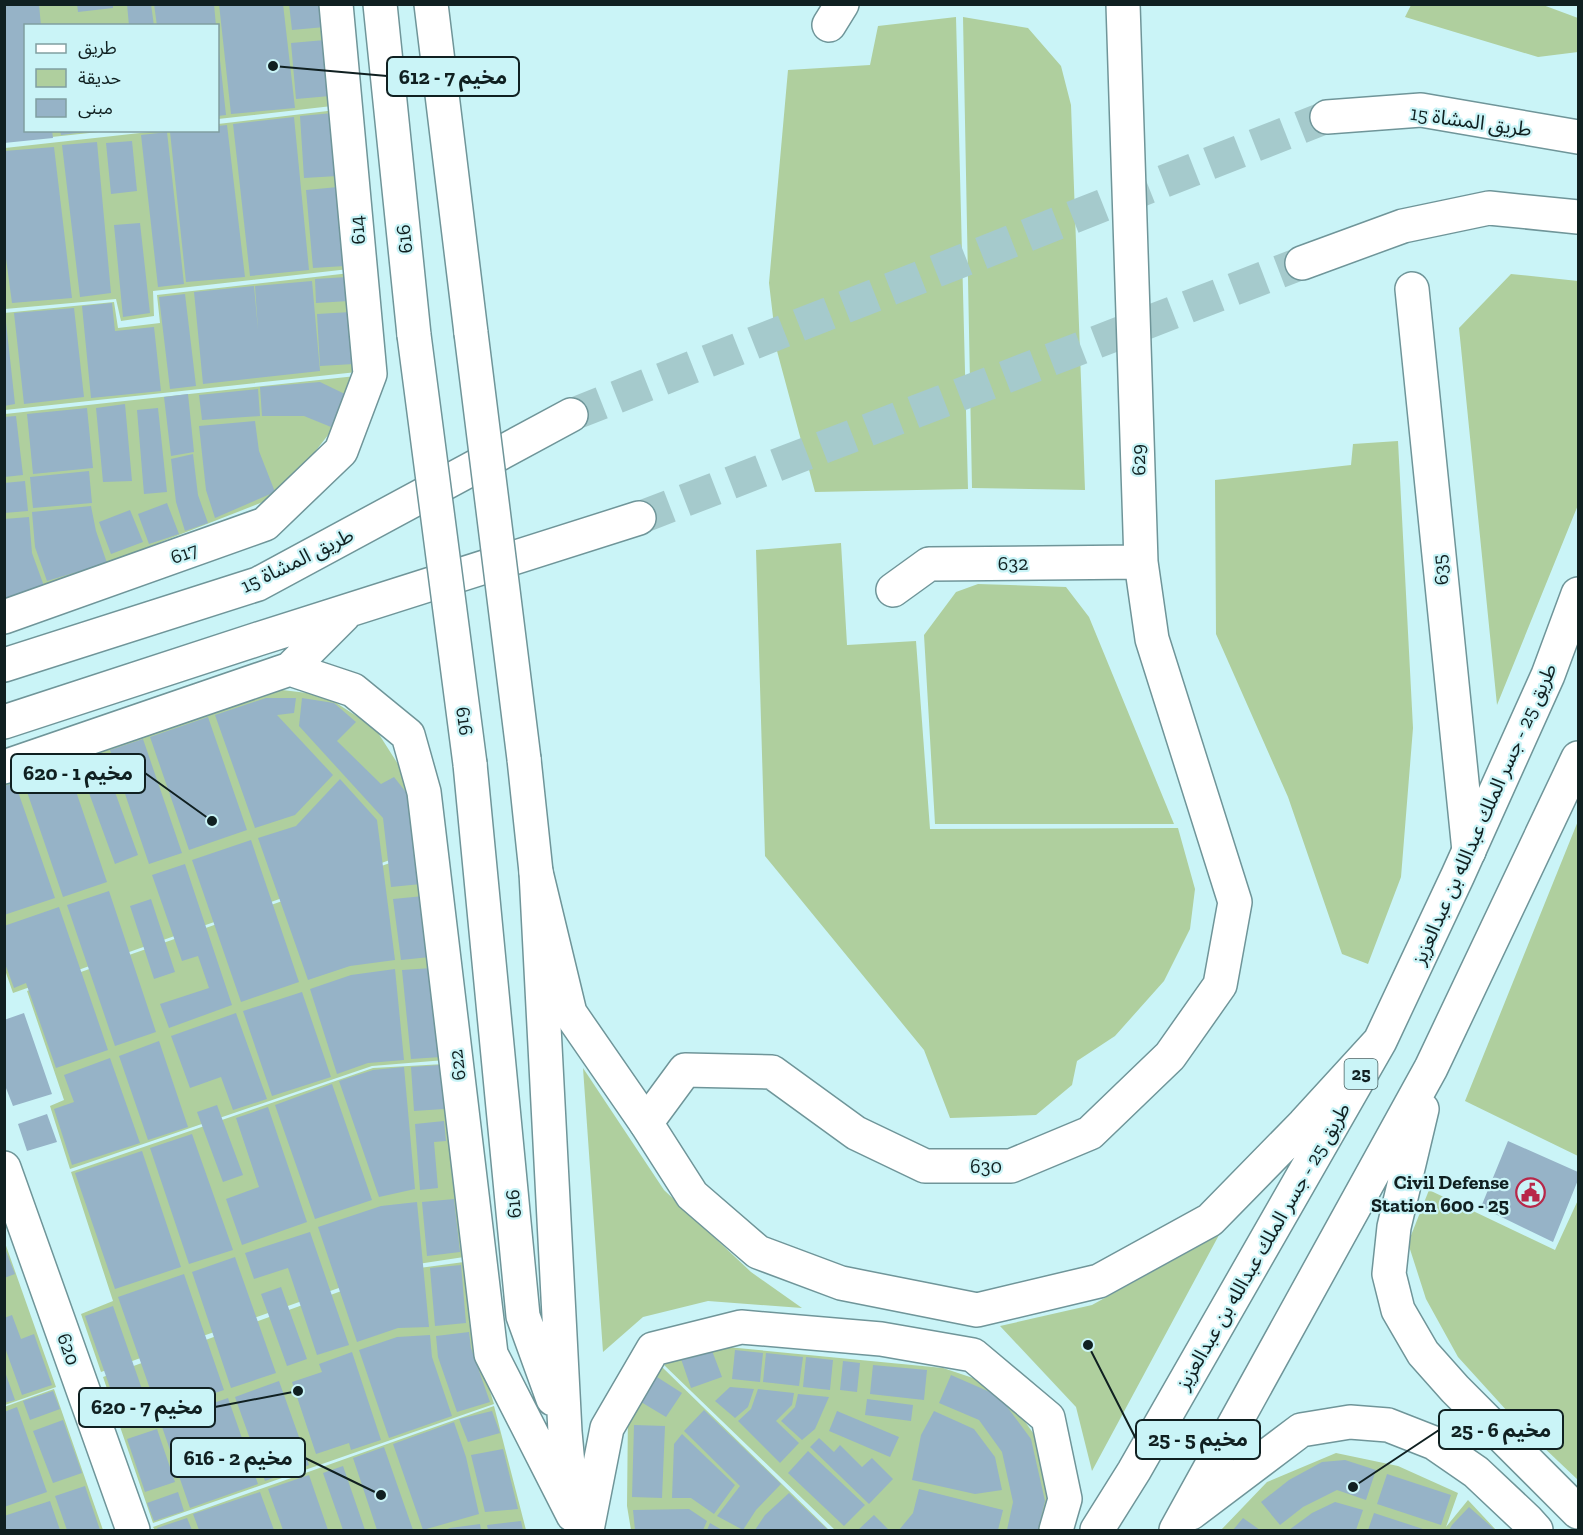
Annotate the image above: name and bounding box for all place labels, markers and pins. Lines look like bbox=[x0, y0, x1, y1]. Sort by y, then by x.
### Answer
callout: مخيم 7 - 612 bbox=[387, 57, 519, 96]
callout: مخيم 1 - 620 bbox=[11, 754, 145, 793]
place label: Civil Defense Station 600 - 25 bbox=[1371, 1170, 1509, 1217]
public building icon: Civil Defense Station 600 - 25 bbox=[1514, 1177, 1546, 1209]
callout: مخيم 7 - 620 bbox=[79, 1388, 215, 1427]
callout: مخيم 6 - 25 bbox=[1439, 1410, 1563, 1449]
callout: مخيم 5 - 25 bbox=[1136, 1420, 1260, 1459]
callout: مخيم 2 - 616 bbox=[171, 1438, 305, 1477]

